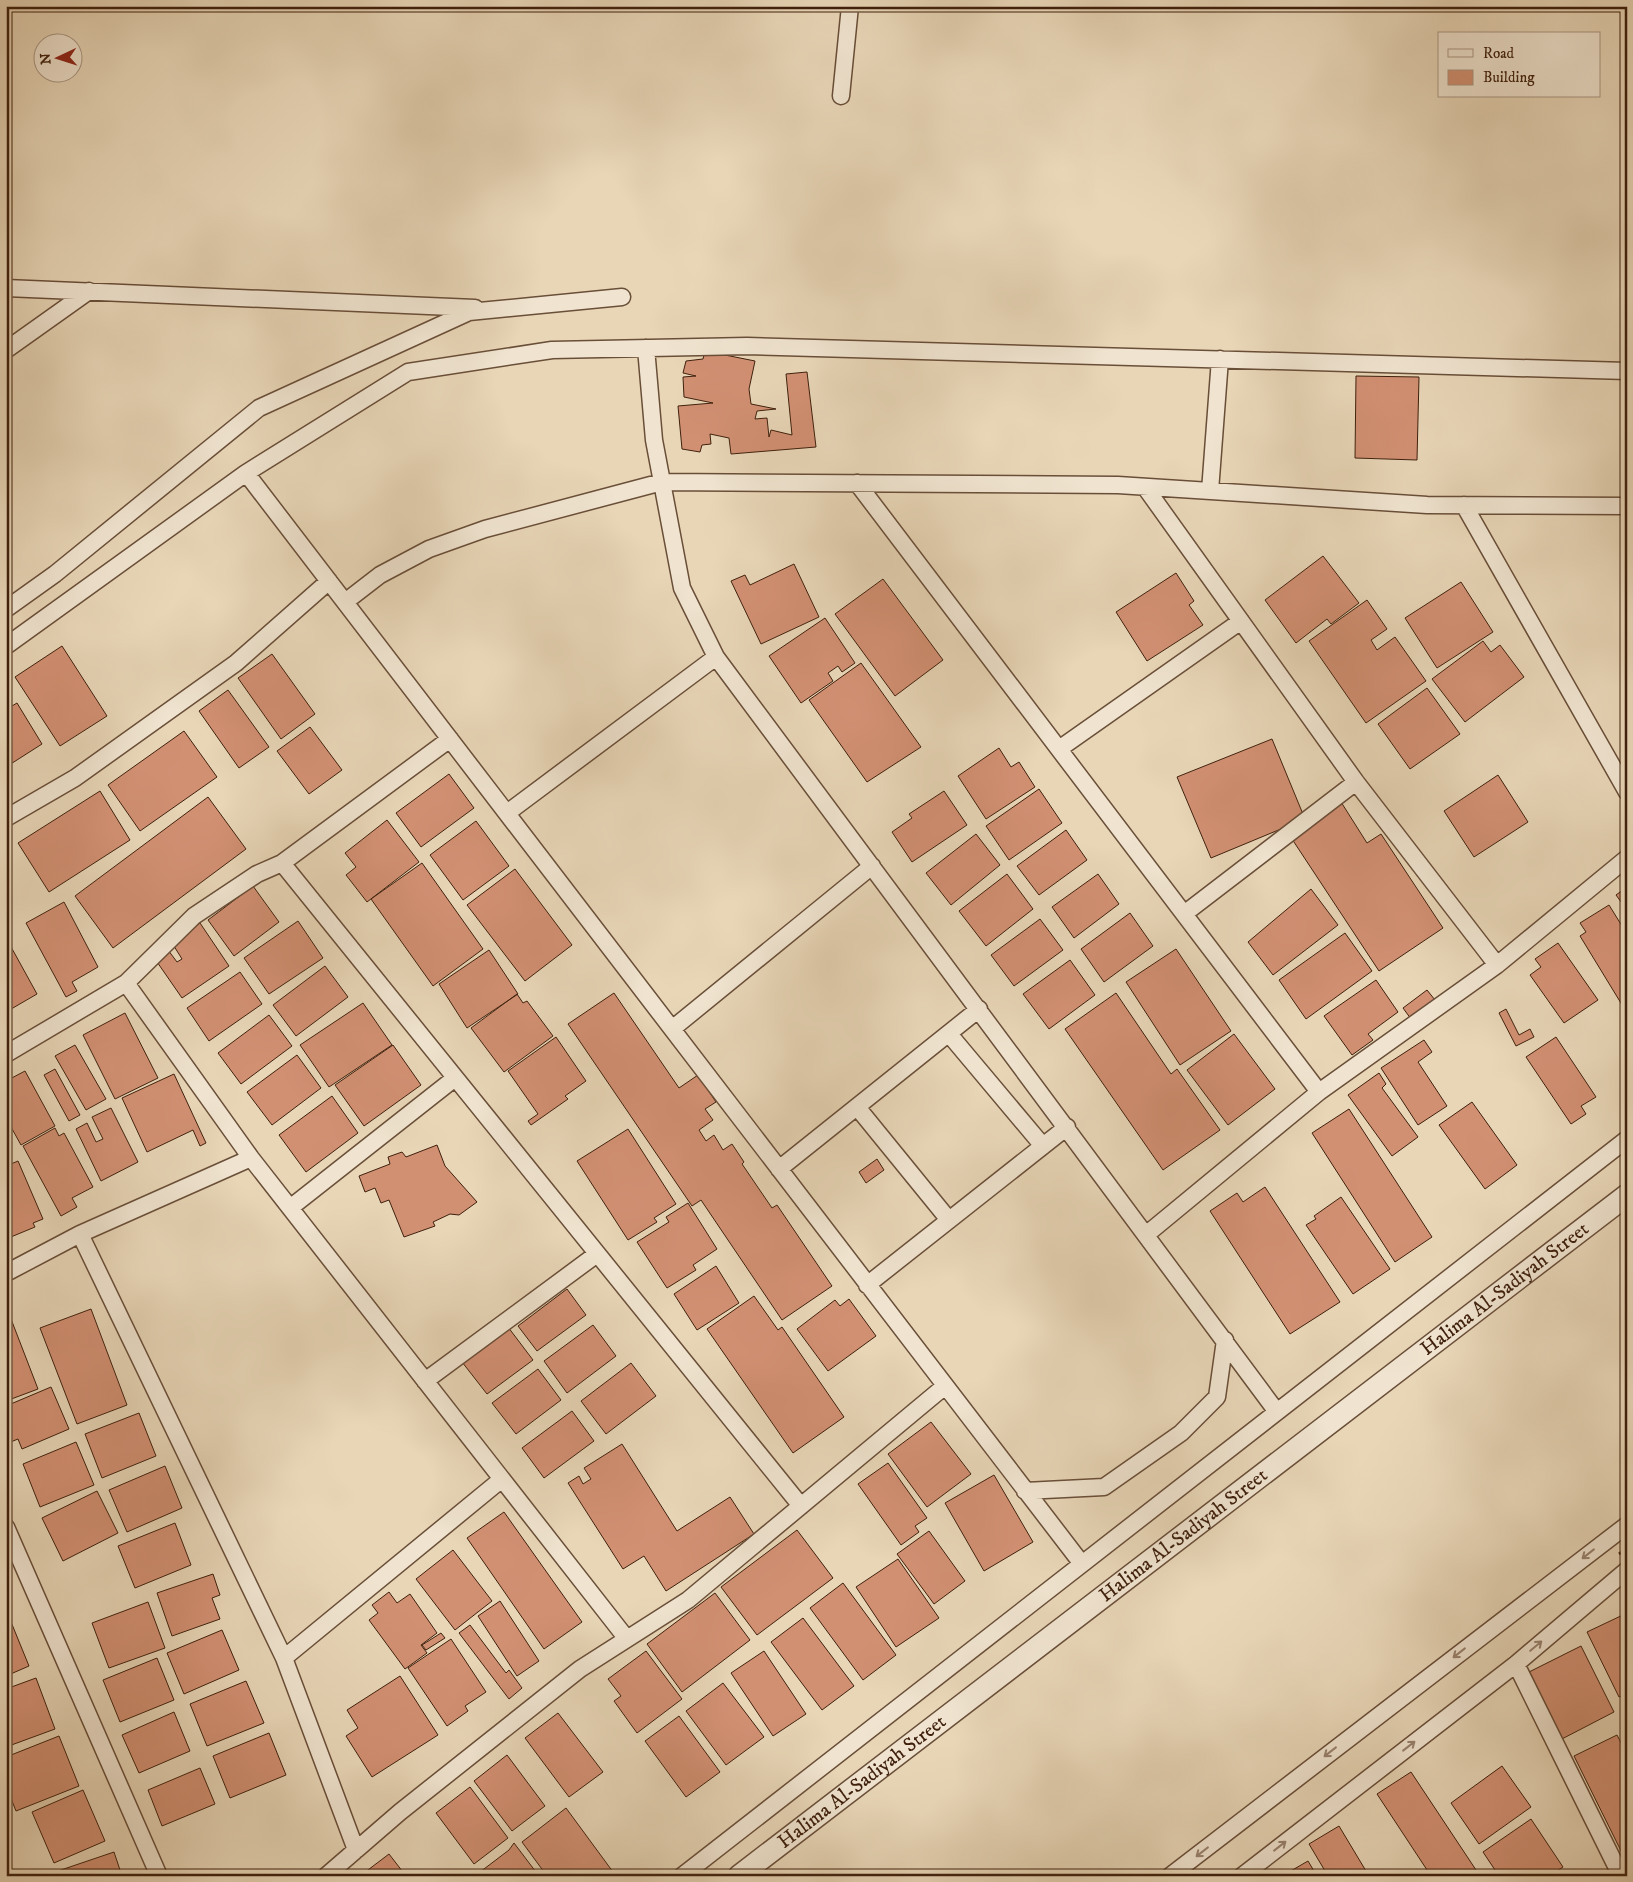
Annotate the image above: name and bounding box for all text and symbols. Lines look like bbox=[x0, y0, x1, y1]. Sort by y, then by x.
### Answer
north arrow bbox=[32, 32, 82, 82]
legend bbox=[1438, 32, 1600, 98]
text: Road bbox=[1483, 44, 1515, 63]
text: N bbox=[37, 52, 55, 65]
text: Building bbox=[1483, 68, 1535, 87]
street label: Halima Al-Sadiyah Street bbox=[1416, 1216, 1594, 1361]
street label: Halima Al-Sadiyah Street bbox=[1094, 1463, 1272, 1608]
one-way arrow bbox=[1582, 1549, 1595, 1560]
one-way arrow bbox=[1530, 1640, 1543, 1652]
one-way arrow bbox=[1453, 1648, 1466, 1659]
street label: Halima Al-Sadiyah Street bbox=[773, 1709, 951, 1854]
one-way arrow bbox=[1402, 1741, 1415, 1752]
one-way arrow bbox=[1324, 1747, 1337, 1758]
one-way arrow bbox=[1273, 1841, 1287, 1851]
one-way arrow bbox=[1196, 1846, 1209, 1857]

